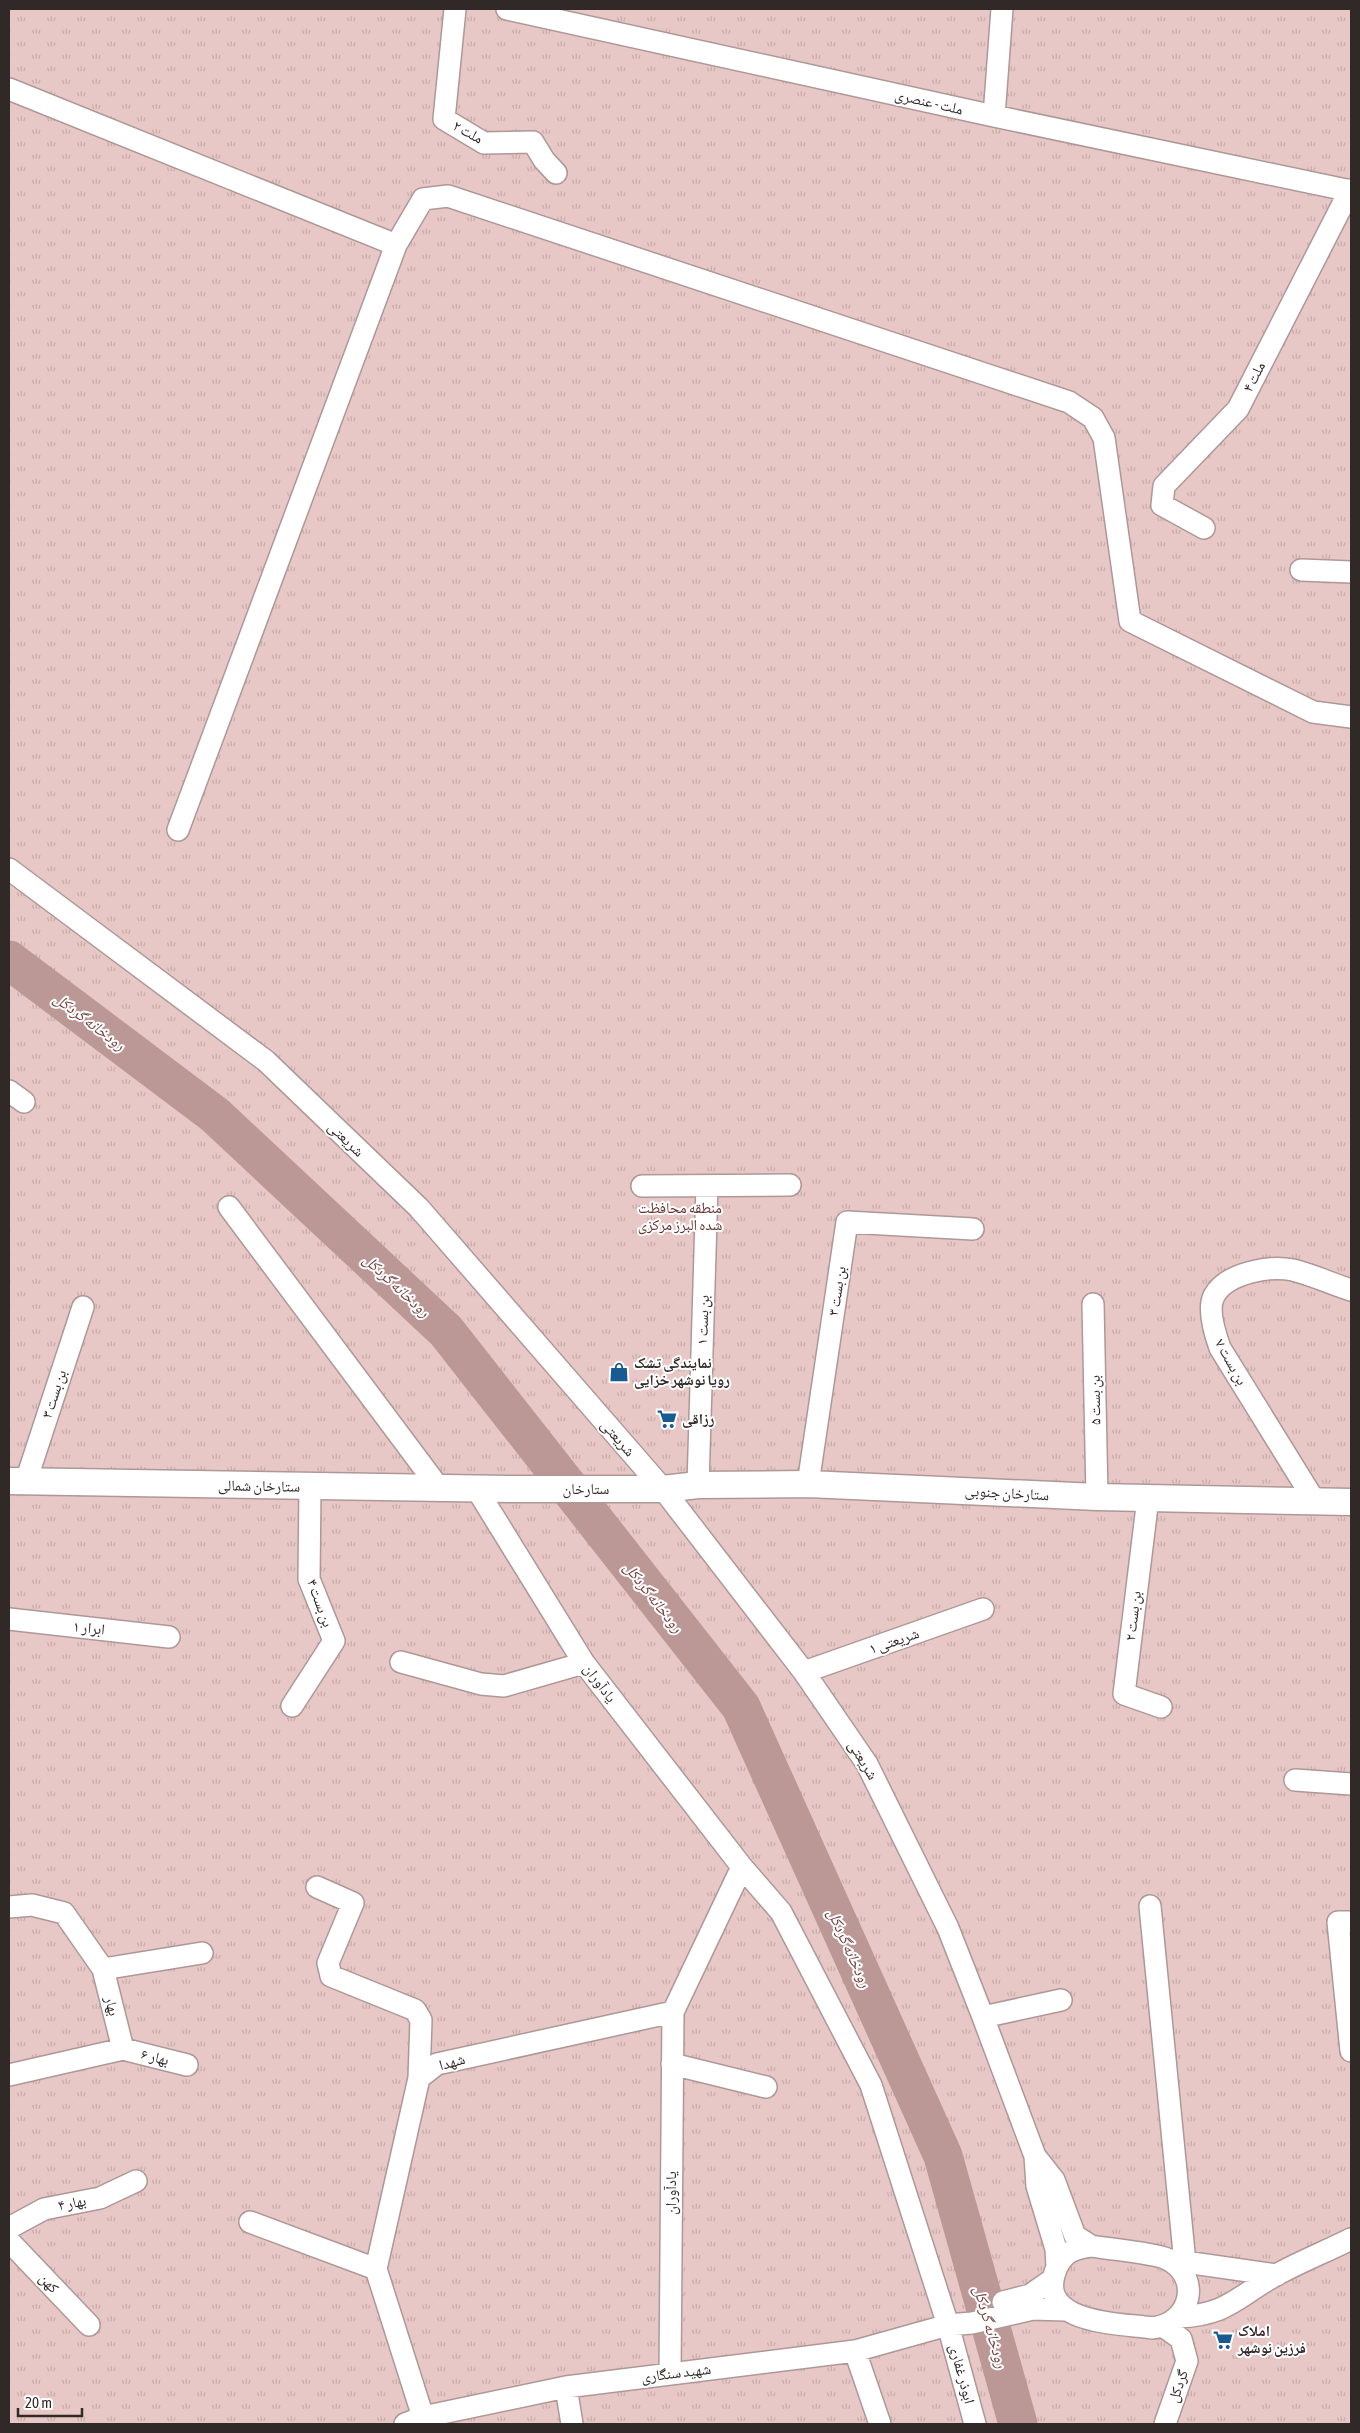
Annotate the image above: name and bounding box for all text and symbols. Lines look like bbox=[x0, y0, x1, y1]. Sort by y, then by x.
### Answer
street label: ملت - عنصری bbox=[893, 85, 965, 120]
street label: ملت ۲ bbox=[450, 116, 486, 147]
street label: ملت ۴ bbox=[1239, 359, 1268, 395]
water label: رودخانه گردکل bbox=[50, 988, 129, 1055]
street label: شریعتی bbox=[324, 1118, 368, 1161]
park label: منطقه محافظت شده البرز مرکزی bbox=[638, 1199, 722, 1235]
water label: رودخانه گردکل bbox=[359, 1250, 434, 1322]
street label: بن بست ۳ bbox=[824, 1265, 851, 1317]
street label: بن بست ۱ bbox=[693, 1295, 714, 1345]
street label: بن بست ۷ bbox=[1210, 1336, 1251, 1389]
place label: نمایندگی تشک رویا نوشهر خزایی bbox=[634, 1354, 730, 1389]
shop icon: نمایندگی تشک رویا نوشهر خزایی bbox=[608, 1361, 630, 1383]
street label: بن بست ۳ bbox=[38, 1367, 71, 1421]
street label: بن بست ۵ bbox=[1086, 1375, 1105, 1425]
supermarket icon: رزاقی bbox=[656, 1408, 678, 1430]
place label: رزاقی bbox=[682, 1410, 715, 1428]
street label: شریعتی bbox=[596, 1416, 639, 1461]
street label: ستارخان شمالی bbox=[218, 1476, 300, 1497]
street label: ستارخان bbox=[563, 1480, 610, 1499]
street label: ستارخان جنوبی bbox=[964, 1482, 1050, 1505]
water label: رودخانه گردکل bbox=[619, 1558, 687, 1637]
street label: بن بست ۴ bbox=[302, 1576, 337, 1630]
street label: بن بست ۲ bbox=[1121, 1590, 1146, 1642]
street label: ابرار ۱ bbox=[72, 1617, 106, 1639]
street label: شریعتی ۱ bbox=[867, 1624, 922, 1659]
street label: یادآوران bbox=[579, 1660, 621, 1707]
street label: شریعتی bbox=[843, 1737, 882, 1784]
water label: رودخانه گردکل bbox=[823, 1906, 875, 1991]
street label: بهار bbox=[101, 1993, 123, 2018]
street label: بهار ۶ bbox=[139, 2045, 171, 2069]
street label: شهدا bbox=[437, 2050, 467, 2074]
street label: یادآوران bbox=[662, 2171, 681, 2215]
street label: بهار ۴ bbox=[56, 2191, 88, 2215]
street label: کهن bbox=[35, 2269, 63, 2297]
water label: رودخانه گردکل bbox=[969, 2284, 1011, 2370]
place label: املاک فرزین نوشهر bbox=[1237, 2322, 1306, 2357]
supermarket icon: املاک فرزین نوشهر bbox=[1212, 2329, 1234, 2351]
street label: ابوذر غفاری bbox=[944, 2342, 979, 2406]
street label: شهید سنگاری bbox=[640, 2360, 712, 2387]
street label: گردکل bbox=[1164, 2367, 1193, 2405]
scale bar bbox=[18, 2386, 81, 2418]
text: 20 m bbox=[25, 2394, 52, 2411]

